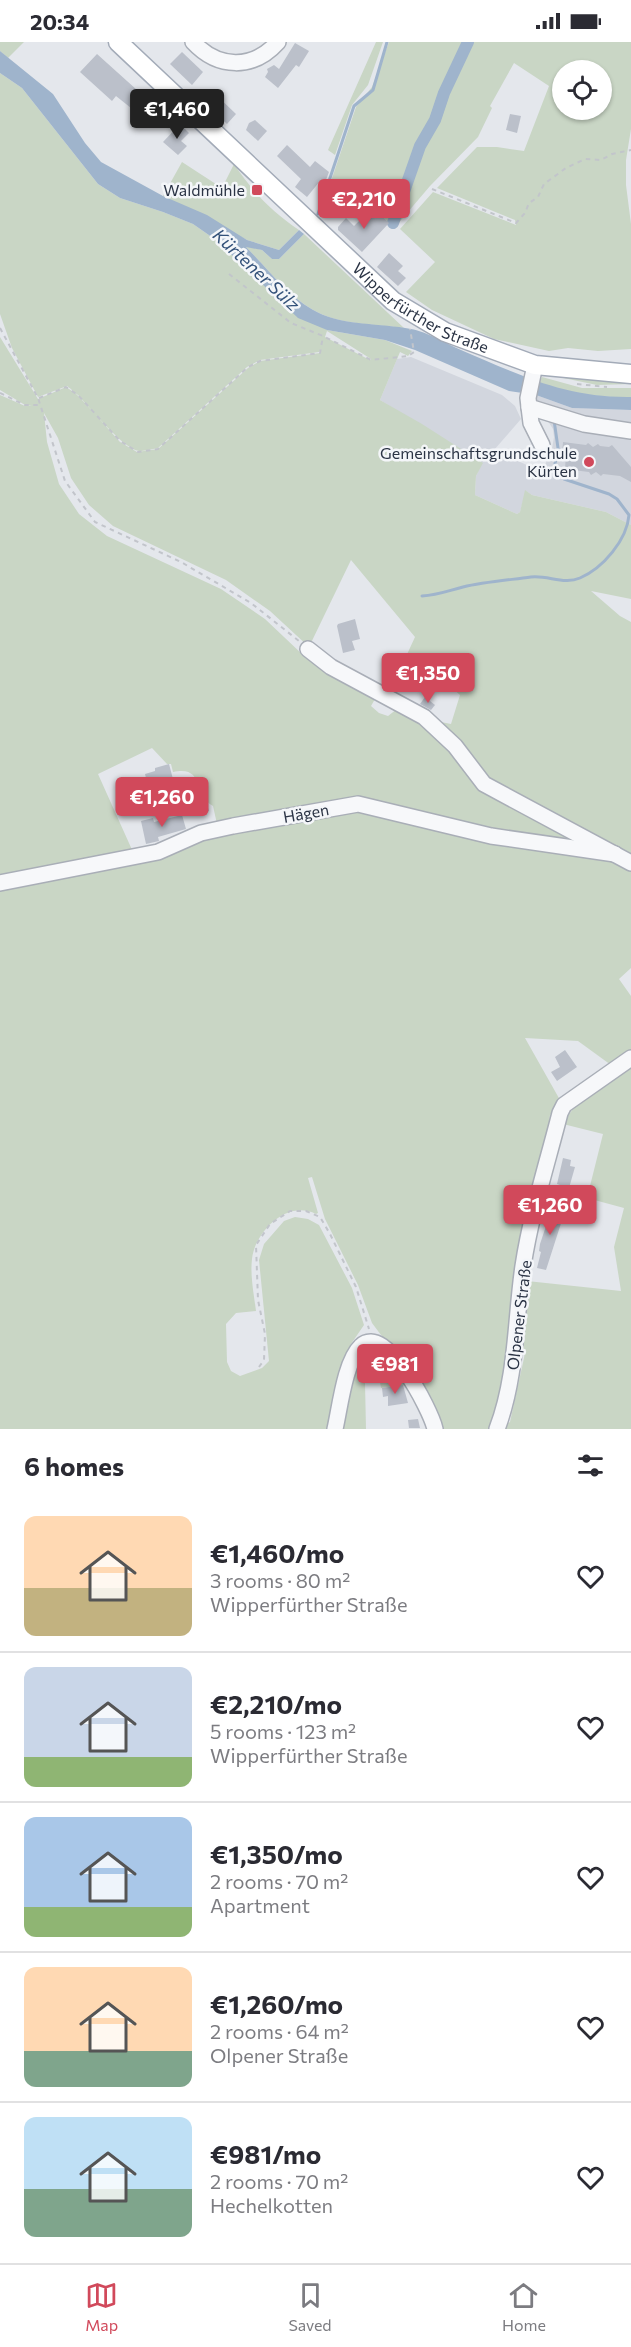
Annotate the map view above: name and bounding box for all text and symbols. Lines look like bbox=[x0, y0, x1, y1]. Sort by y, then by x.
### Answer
text: 20:34 bbox=[30, 8, 89, 35]
map controls bbox=[552, 60, 612, 120]
button: locate bbox=[552, 60, 612, 120]
pin: €1,460 bbox=[128, 89, 226, 140]
text: €1,460 bbox=[144, 96, 210, 120]
pin: €2,210 bbox=[315, 179, 413, 230]
place label: Waldmühle bbox=[163, 180, 245, 199]
marker: Waldmühle bbox=[250, 183, 264, 197]
text: €2,210 bbox=[332, 186, 396, 210]
water label: Kürtener Sülz bbox=[209, 224, 305, 315]
street label: Wipperfürther Straße bbox=[349, 258, 491, 356]
place label: Gemeinschaftsgrundschule Kürten bbox=[380, 443, 577, 480]
marker: Gemeinschaftsgrundschule Kürten bbox=[582, 455, 596, 469]
pin: €1,350 bbox=[379, 653, 477, 704]
text: €1,350 bbox=[396, 660, 460, 684]
pin: €1,260 bbox=[113, 777, 211, 828]
text: €1,260 bbox=[129, 784, 195, 808]
street label: Hägen bbox=[281, 799, 330, 826]
pin: €1,260 bbox=[501, 1185, 599, 1236]
text: €1,260 bbox=[517, 1192, 583, 1216]
street label: Olpener Straße bbox=[502, 1259, 535, 1371]
pin: €981 bbox=[359, 1344, 431, 1395]
text: €981 bbox=[371, 1351, 419, 1375]
icon: filters bbox=[574, 1449, 607, 1482]
text: 6 homes bbox=[24, 1450, 124, 1481]
text: €1,460/mo bbox=[210, 1537, 344, 1568]
icon: home bbox=[72, 1540, 144, 1612]
icon: heart bbox=[574, 1560, 607, 1593]
text: 3 rooms · 80 m² bbox=[210, 1568, 350, 1592]
text: Wipperfürther Straße bbox=[210, 1592, 407, 1616]
text: €2,210/mo bbox=[210, 1688, 342, 1719]
icon: home bbox=[72, 1691, 144, 1763]
icon: heart bbox=[574, 1711, 607, 1744]
text: 5 rooms · 123 m² bbox=[210, 1719, 356, 1743]
text: Wipperfürther Straße bbox=[210, 1743, 407, 1767]
text: €1,350/mo bbox=[210, 1838, 343, 1869]
icon: home bbox=[72, 1841, 144, 1913]
icon: heart bbox=[574, 1861, 607, 1894]
text: 2 rooms · 70 m² bbox=[210, 1869, 348, 1893]
text: Apartment bbox=[210, 1893, 310, 1917]
text: €1,260/mo bbox=[210, 1988, 343, 2019]
icon: home bbox=[72, 1991, 144, 2063]
icon: heart bbox=[574, 2011, 607, 2044]
text: 2 rooms · 64 m² bbox=[210, 2019, 349, 2043]
text: Olpener Straße bbox=[210, 2043, 348, 2067]
text: €981/mo bbox=[210, 2138, 321, 2169]
icon: home bbox=[72, 2141, 144, 2213]
icon: heart bbox=[574, 2161, 607, 2194]
text: 2 rooms · 70 m² bbox=[210, 2169, 348, 2193]
text: Hechelkotten bbox=[210, 2193, 333, 2217]
tab: Map bbox=[85, 2279, 118, 2334]
tab: Saved bbox=[288, 2279, 332, 2334]
tab: Home bbox=[502, 2279, 546, 2334]

